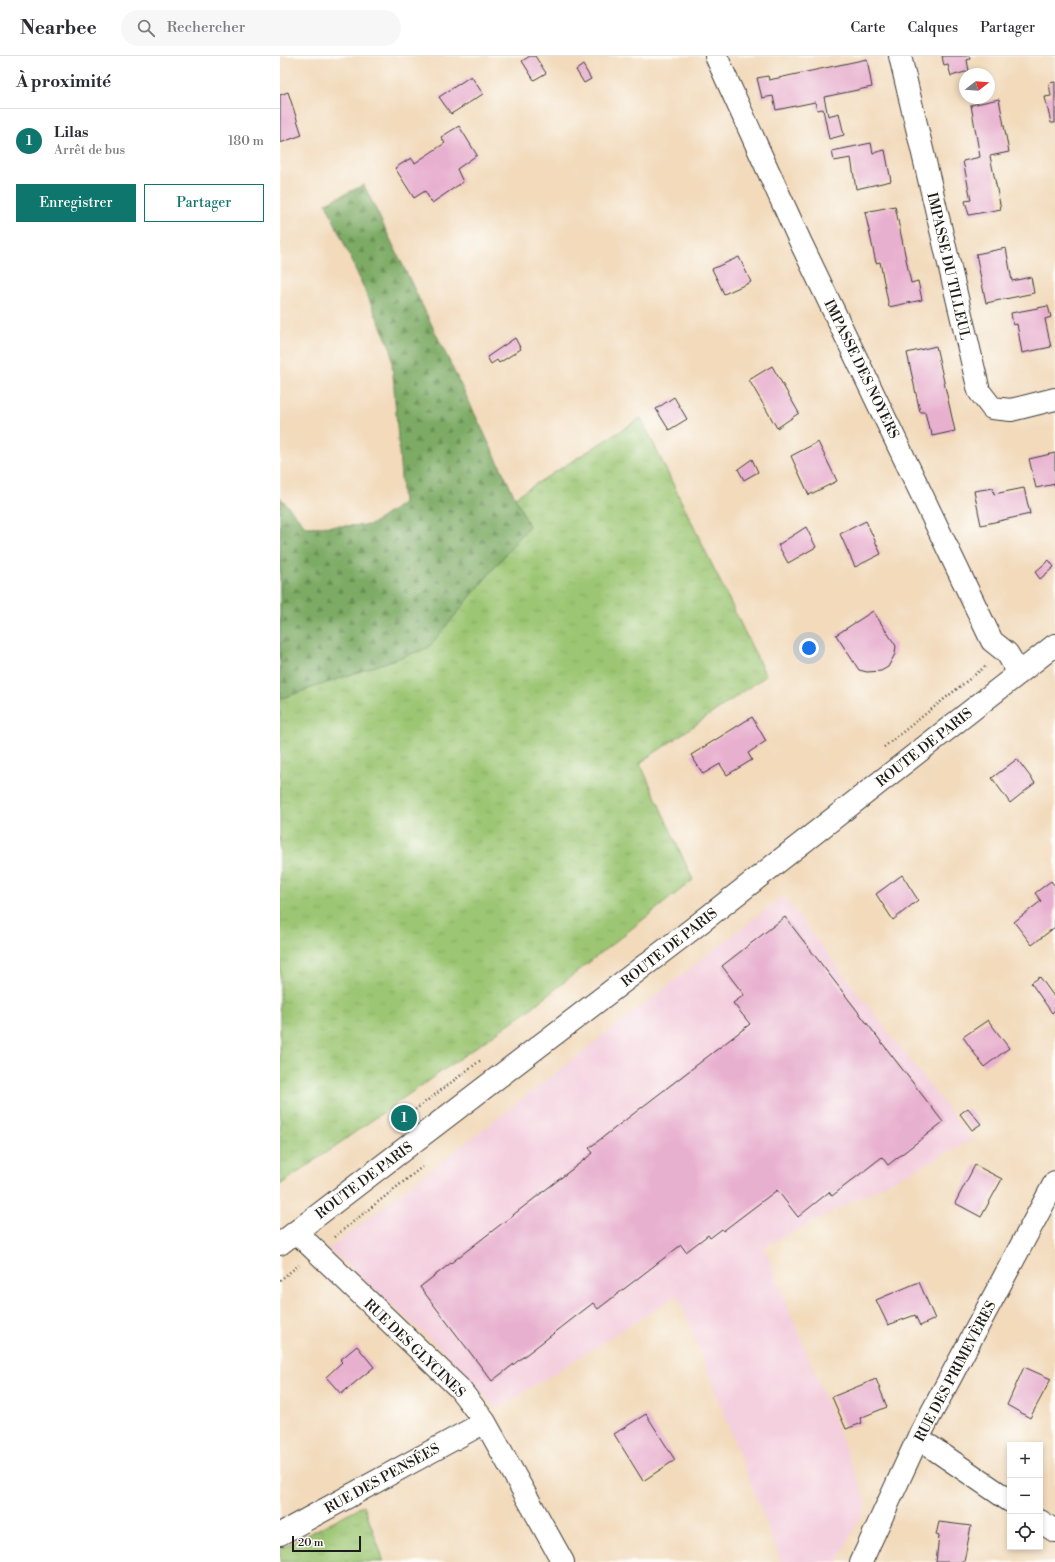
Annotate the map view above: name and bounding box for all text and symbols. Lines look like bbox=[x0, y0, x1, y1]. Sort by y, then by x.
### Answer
search box bbox=[121, 10, 401, 46]
text: Nearbee bbox=[20, 16, 97, 40]
icon: search bbox=[135, 17, 157, 39]
text: Rechercher bbox=[167, 18, 245, 37]
text: Carte bbox=[850, 19, 885, 37]
text: Calques bbox=[907, 19, 958, 37]
text: Partager bbox=[980, 19, 1035, 37]
north arrow bbox=[959, 68, 995, 104]
text: À proximité bbox=[16, 71, 111, 93]
text: Lilas bbox=[54, 123, 89, 142]
text: 1 bbox=[26, 133, 32, 149]
text: 180 m bbox=[228, 133, 264, 149]
text: Arrêt de bus bbox=[54, 142, 125, 158]
button: Enregistrer bbox=[16, 184, 136, 222]
button: Partager bbox=[144, 184, 264, 222]
street label: IMPASSE DU TILLEUL bbox=[922, 191, 974, 342]
street label: IMPASSE DES NOYERS bbox=[820, 297, 903, 442]
your location bbox=[799, 638, 819, 658]
street label: ROUTE DE PARIS bbox=[873, 704, 976, 791]
street label: ROUTE DE PARIS bbox=[618, 904, 721, 991]
pin: 1 bbox=[391, 1103, 417, 1133]
street label: ROUTE DE PARIS bbox=[312, 1138, 417, 1223]
street label: RUE DES GLYCINES bbox=[360, 1296, 469, 1402]
street label: RUE DES PRIMEVÈRES bbox=[909, 1297, 1001, 1445]
street label: RUE DES PENSÉES bbox=[321, 1438, 443, 1518]
map controls bbox=[1007, 1442, 1043, 1550]
button: + bbox=[1007, 1442, 1043, 1478]
button: − bbox=[1007, 1478, 1043, 1514]
button: locate bbox=[1007, 1514, 1043, 1550]
scale bar bbox=[292, 1534, 361, 1553]
text: 20 m bbox=[298, 1536, 323, 1550]

